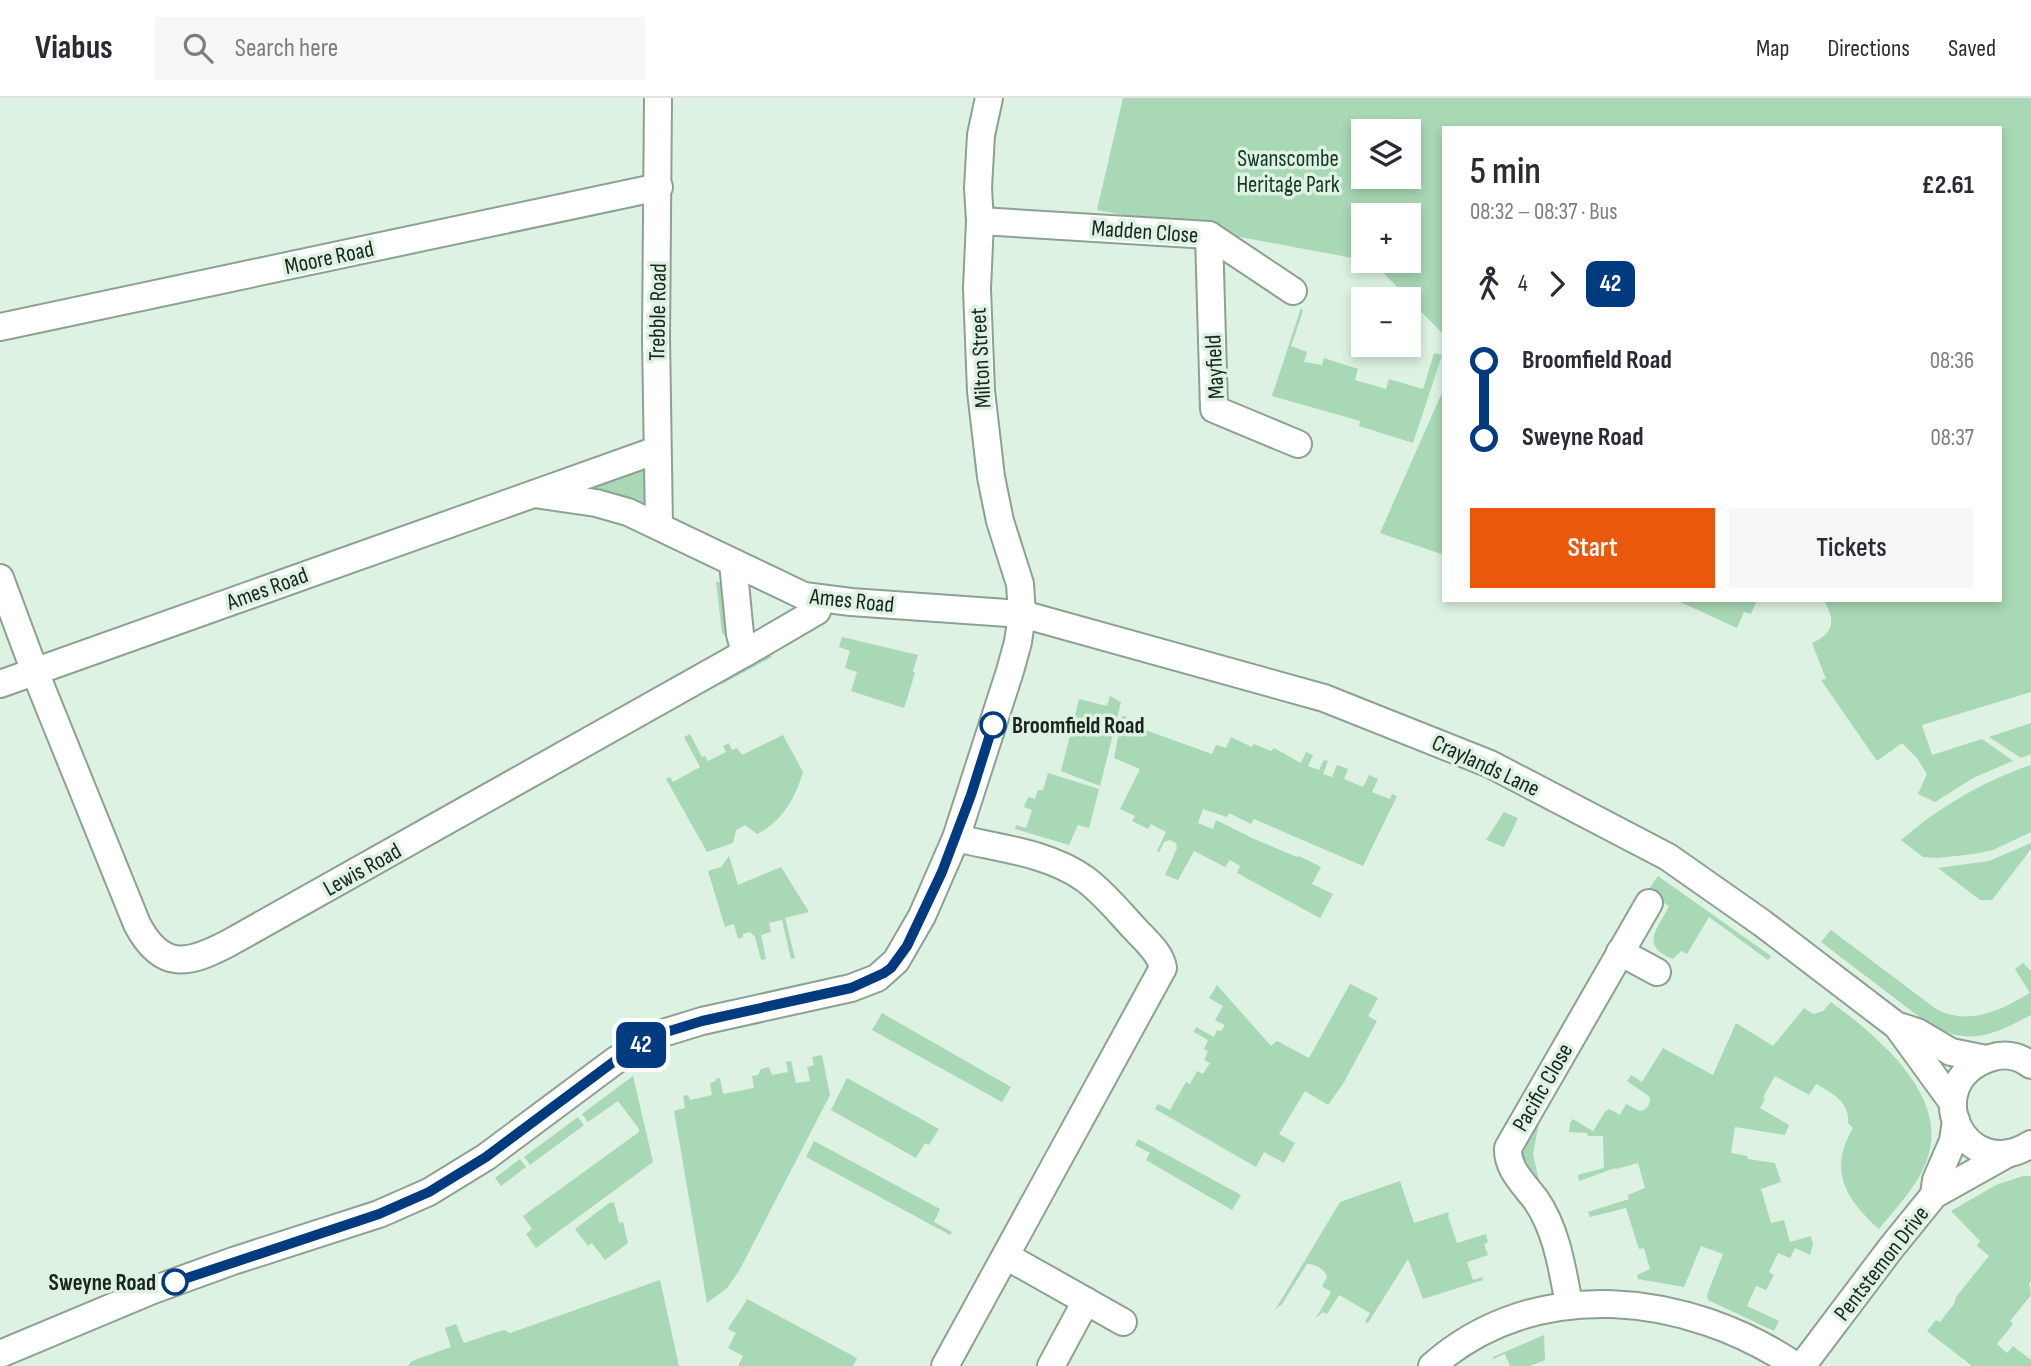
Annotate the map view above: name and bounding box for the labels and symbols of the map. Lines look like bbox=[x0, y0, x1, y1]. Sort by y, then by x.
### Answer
park label: Swanscombe Heritage Park bbox=[1236, 145, 1340, 199]
street label: Madden Close bbox=[1091, 214, 1199, 250]
street label: Moore Road bbox=[282, 235, 376, 281]
street label: Trebble Road bbox=[643, 263, 673, 361]
street label: Milton Street bbox=[964, 307, 998, 409]
street label: Mayfield bbox=[1199, 334, 1231, 400]
street label: Ames Road bbox=[222, 561, 312, 617]
street label: Ames Road bbox=[807, 583, 895, 619]
marker: Broomfield Road bbox=[980, 712, 1006, 738]
place label: Broomfield Road bbox=[1012, 712, 1144, 740]
street label: Craylands Lane bbox=[1427, 729, 1544, 803]
street label: Lewis Road bbox=[319, 837, 406, 903]
line badge: 42 bbox=[610, 1022, 672, 1068]
street label: Pacific Close bbox=[1506, 1038, 1579, 1137]
street label: Pentstemon Drive bbox=[1828, 1201, 1935, 1327]
place label: Sweyne Road bbox=[49, 1269, 156, 1297]
marker: Sweyne Road bbox=[162, 1269, 188, 1295]

